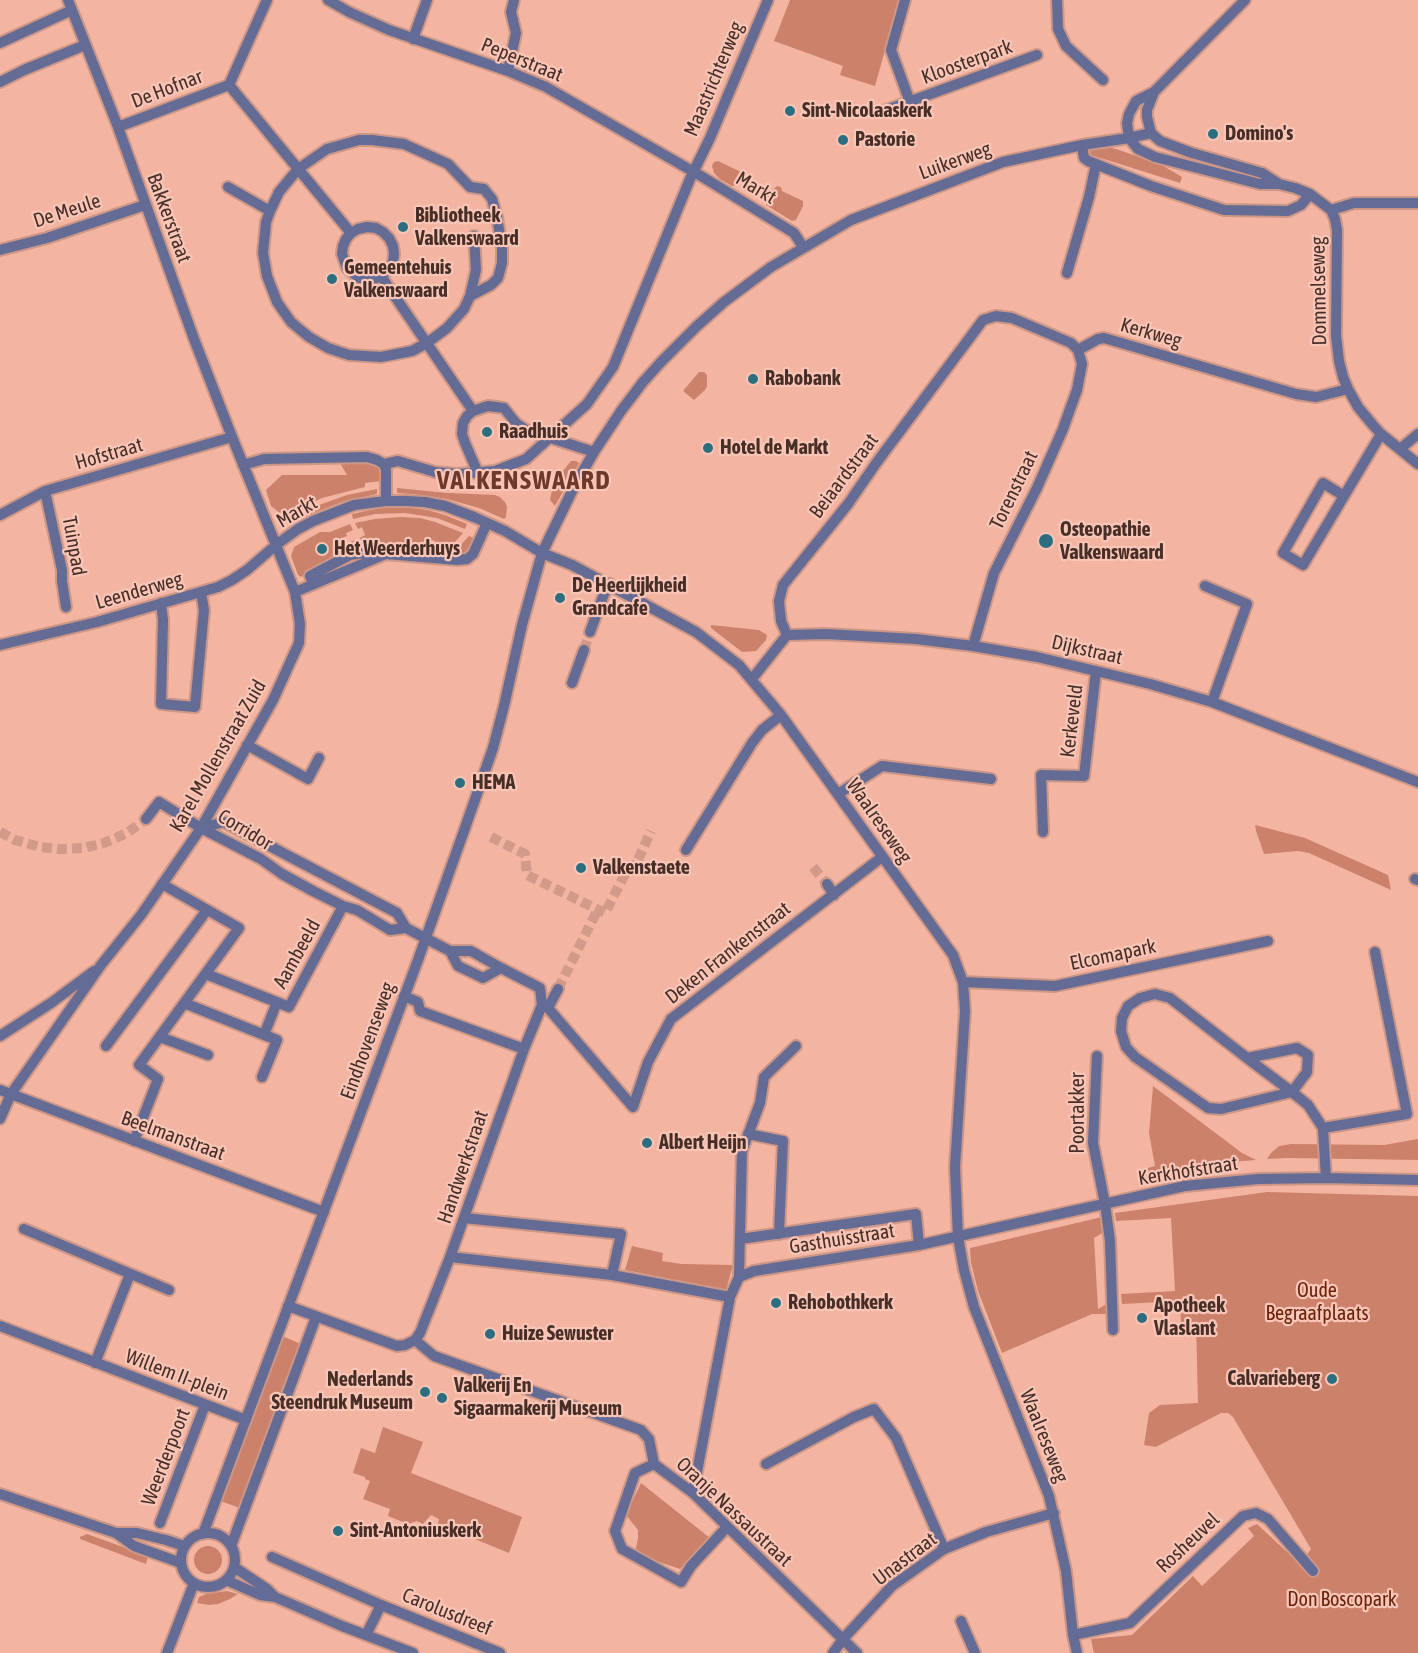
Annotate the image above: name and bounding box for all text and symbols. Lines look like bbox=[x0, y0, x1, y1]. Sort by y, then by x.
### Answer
street label: Maastrichterweg bbox=[679, 18, 749, 140]
street label: Peperstraat bbox=[478, 33, 566, 87]
street label: Kloosterpark bbox=[918, 35, 1016, 89]
street label: De Hofnar bbox=[128, 64, 206, 114]
place label: Sint-Nicolaaskerk bbox=[802, 99, 932, 123]
marker: Sint-Nicolaaskerk bbox=[783, 104, 797, 118]
place label: Domino's bbox=[1225, 122, 1293, 146]
marker: Domino's bbox=[1206, 127, 1220, 141]
place label: Pastorie bbox=[855, 128, 915, 152]
marker: Pastorie bbox=[836, 133, 850, 147]
street label: Luikerweg bbox=[916, 137, 994, 185]
street label: Markt bbox=[731, 167, 781, 209]
street label: Bakkerstraat bbox=[142, 170, 196, 266]
street label: De Meule bbox=[30, 189, 104, 233]
place label: Bibliotheek Valkenswaard bbox=[415, 204, 519, 251]
marker: Bibliotheek Valkenswaard bbox=[396, 220, 410, 234]
street label: Dommelseweg bbox=[1306, 236, 1332, 346]
place label: Gemeentehuis Valkenswaard bbox=[344, 256, 451, 303]
marker: Gemeentehuis Valkenswaard bbox=[325, 272, 339, 286]
street label: Kerkweg bbox=[1118, 313, 1184, 353]
place label: Rabobank bbox=[765, 367, 840, 391]
marker: Rabobank bbox=[746, 372, 760, 386]
place label: Raadhuis bbox=[499, 420, 568, 444]
marker: Raadhuis bbox=[480, 425, 494, 439]
street label: Beiaardstraat bbox=[804, 429, 884, 523]
street label: Hofstraat bbox=[72, 433, 146, 475]
place label: Hotel de Markt bbox=[720, 436, 828, 460]
marker: Hotel de Markt bbox=[701, 441, 715, 455]
street label: Torenstraat bbox=[985, 447, 1043, 533]
district label: VALKENSWAARD bbox=[437, 465, 611, 497]
street label: Markt bbox=[272, 491, 322, 533]
street label: Tuinpad bbox=[57, 514, 91, 578]
place label: Osteopathie Valkenswaard bbox=[1060, 518, 1164, 565]
marker: Osteopathie Valkenswaard bbox=[1037, 532, 1055, 550]
place label: Het Weerderhuys bbox=[334, 537, 460, 561]
marker: Het Weerderhuys bbox=[315, 542, 329, 556]
street label: Leenderweg bbox=[93, 567, 185, 615]
place label: De Heerlijkheid Grandcafe bbox=[572, 574, 687, 621]
marker: De Heerlijkheid Grandcafe bbox=[553, 591, 567, 605]
street label: Dijkstraat bbox=[1049, 630, 1125, 670]
street label: Karel Mollenstraat Zuid bbox=[165, 676, 271, 836]
street label: Kerkeveld bbox=[1056, 683, 1088, 759]
place label: HEMA bbox=[472, 771, 515, 795]
street label: Waalreseweg bbox=[841, 774, 917, 868]
marker: HEMA bbox=[453, 776, 467, 790]
street label: Corridor bbox=[213, 804, 277, 856]
place label: Valkenstaete bbox=[593, 856, 690, 880]
marker: Valkenstaete bbox=[574, 861, 588, 875]
street label: Deken Frankenstraat bbox=[661, 897, 795, 1009]
street label: Aambeeld bbox=[268, 915, 326, 993]
street label: Elcomapark bbox=[1068, 934, 1158, 976]
street label: Eindhovenseweg bbox=[336, 979, 400, 1103]
street label: Poortakker bbox=[1066, 1072, 1090, 1154]
street label: Beelmanstraat bbox=[118, 1106, 228, 1166]
street label: Handwerkstraat bbox=[432, 1107, 494, 1227]
place label: Albert Heijn bbox=[659, 1131, 746, 1155]
marker: Albert Heijn bbox=[640, 1136, 654, 1150]
street label: Kerkhofstraat bbox=[1137, 1151, 1239, 1191]
street label: Gasthuisstraat bbox=[788, 1219, 896, 1259]
park label: Oude Begraafplaats bbox=[1266, 1279, 1368, 1326]
place label: Rehobothkerk bbox=[788, 1291, 893, 1315]
place label: Apotheek Vlaslant bbox=[1154, 1294, 1225, 1341]
marker: Rehobothkerk bbox=[769, 1296, 783, 1310]
marker: Apotheek Vlaslant bbox=[1135, 1311, 1149, 1325]
place label: Huize Sewuster bbox=[502, 1322, 613, 1346]
marker: Huize Sewuster bbox=[483, 1327, 497, 1341]
street label: Willem II-plein bbox=[122, 1344, 232, 1406]
place label: Calvarieberg bbox=[1227, 1367, 1320, 1391]
place label: Nederlands Steendruk Museum bbox=[271, 1368, 413, 1415]
marker: Calvarieberg bbox=[1325, 1372, 1339, 1386]
place label: Valkerij En Sigaarmakerij Museum bbox=[454, 1374, 622, 1421]
marker: Nederlands Steendruk Museum bbox=[418, 1385, 432, 1399]
street label: Waalreseweg bbox=[1014, 1386, 1074, 1486]
marker: Valkerij En Sigaarmakerij Museum bbox=[435, 1391, 449, 1405]
street label: Weerderpoort bbox=[137, 1405, 195, 1509]
street label: Oranje Nassaustraat bbox=[671, 1452, 797, 1572]
street label: Rosheuvel bbox=[1152, 1508, 1224, 1578]
place label: Sint-Antoniuskerk bbox=[350, 1519, 481, 1543]
marker: Sint-Antoniuskerk bbox=[331, 1524, 345, 1538]
street label: Unastraat bbox=[868, 1527, 942, 1591]
street label: Carolusdreef bbox=[399, 1583, 495, 1641]
park label: Don Boscopark bbox=[1287, 1588, 1397, 1612]

